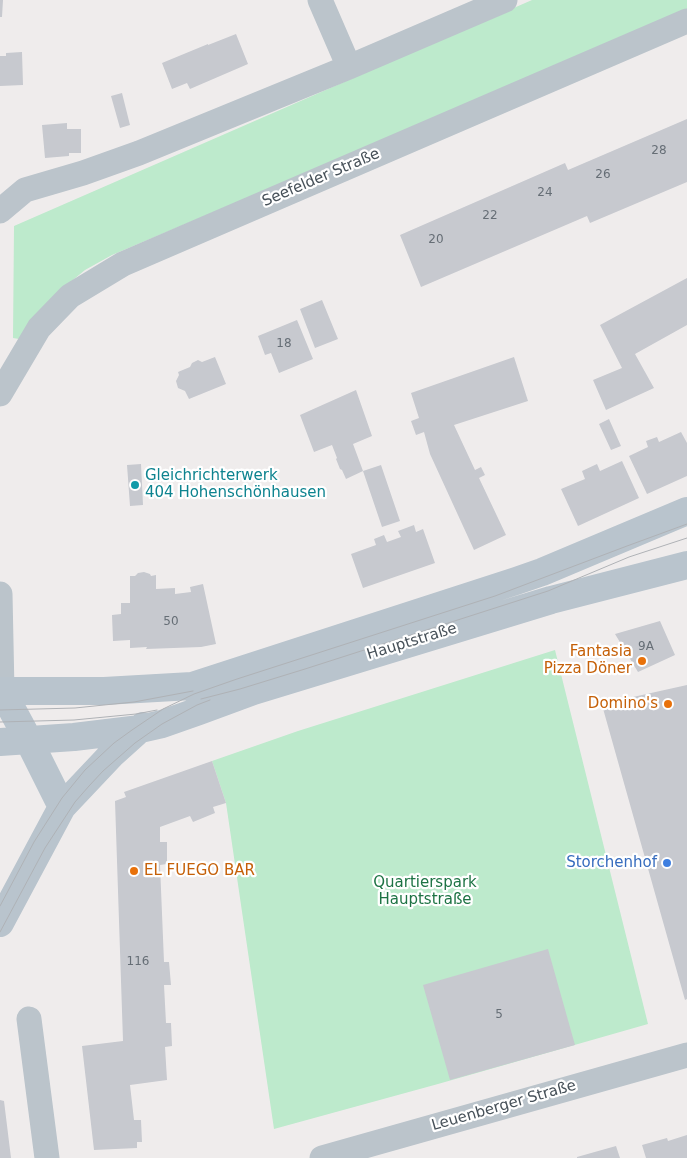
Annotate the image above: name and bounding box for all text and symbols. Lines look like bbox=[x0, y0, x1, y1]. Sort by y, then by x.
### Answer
house number: 28 bbox=[651, 144, 667, 158]
street label: Seefelder Straße bbox=[260, 145, 382, 211]
house number: 26 bbox=[595, 168, 611, 182]
house number: 24 bbox=[537, 186, 553, 200]
house number: 22 bbox=[482, 209, 498, 223]
house number: 20 bbox=[428, 233, 444, 247]
house number: 18 bbox=[276, 337, 292, 351]
place label: Gleichrichterwerk 404 Hohenschönhausen bbox=[145, 467, 326, 502]
marker: Gleichrichterwerk 404 Hohenschönhausen bbox=[129, 479, 141, 491]
house number: 50 bbox=[163, 615, 179, 629]
street label: Hauptstraße bbox=[365, 620, 459, 664]
house number: 9A bbox=[638, 640, 654, 654]
place label: Fantasia Pizza Döner bbox=[544, 643, 632, 678]
marker: Fantasia Pizza Döner bbox=[636, 655, 648, 667]
place label: Domino's bbox=[588, 695, 658, 713]
marker: Domino's bbox=[662, 698, 674, 710]
place label: Storchenhof bbox=[566, 854, 657, 872]
marker: Storchenhof bbox=[661, 857, 673, 869]
place label: EL FUEGO BAR bbox=[144, 862, 255, 880]
marker: EL FUEGO BAR bbox=[128, 865, 140, 877]
park label: Quartierspark Hauptstraße bbox=[373, 874, 477, 909]
house number: 116 bbox=[127, 955, 149, 969]
house number: 5 bbox=[495, 1008, 503, 1022]
street label: Leuenberger Straße bbox=[430, 1077, 578, 1135]

